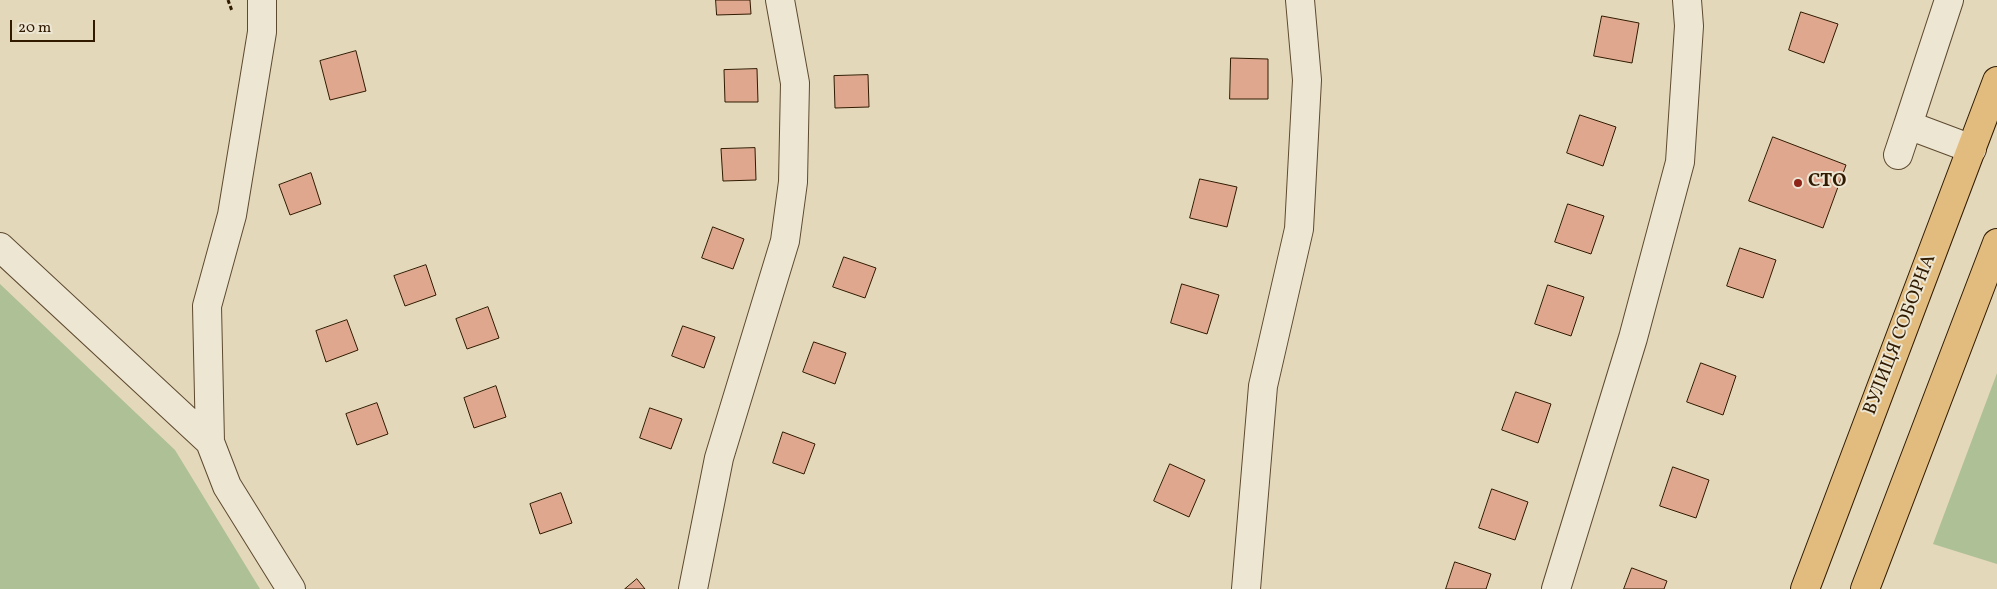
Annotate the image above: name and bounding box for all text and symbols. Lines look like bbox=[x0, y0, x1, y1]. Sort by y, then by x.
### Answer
scale bar bbox=[12, 10, 98, 42]
text: 20 m bbox=[18, 18, 51, 39]
place label: СТО bbox=[1808, 172, 1846, 194]
marker: СТО bbox=[1792, 177, 1804, 189]
street label: ВУЛИЦЯ СОБОРНА bbox=[1860, 251, 1942, 419]

